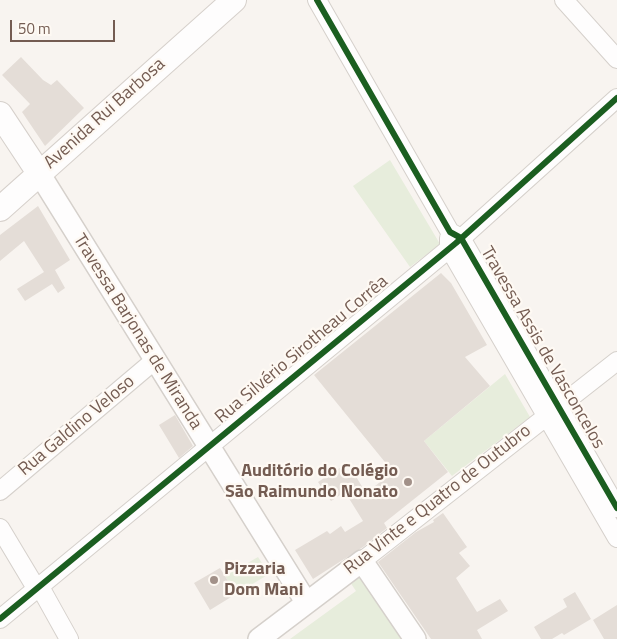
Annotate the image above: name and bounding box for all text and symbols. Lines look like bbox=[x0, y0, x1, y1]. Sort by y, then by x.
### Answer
scale bar bbox=[12, 10, 118, 42]
text: 50 m bbox=[18, 17, 51, 40]
street label: Avenida Rui Barbosa bbox=[40, 54, 170, 174]
street label: Travessa Barjonas de Miranda bbox=[68, 230, 206, 434]
street label: Travessa Assis de Vasconcelos bbox=[475, 243, 609, 453]
street label: Rua Silvério Sirotheau Corrêa bbox=[211, 271, 393, 429]
street label: Rua Galdino Veloso bbox=[15, 371, 139, 481]
street label: Rua Vinte e Quatro de Outubro bbox=[340, 420, 536, 580]
place label: Auditório do Colégio São Raimundo Nonato bbox=[225, 461, 398, 504]
marker: Auditório do Colégio São Raimundo Nonato bbox=[402, 476, 414, 488]
place label: Pizzaria Dom Mani bbox=[224, 559, 303, 602]
marker: Pizzaria Dom Mani bbox=[208, 574, 220, 586]

